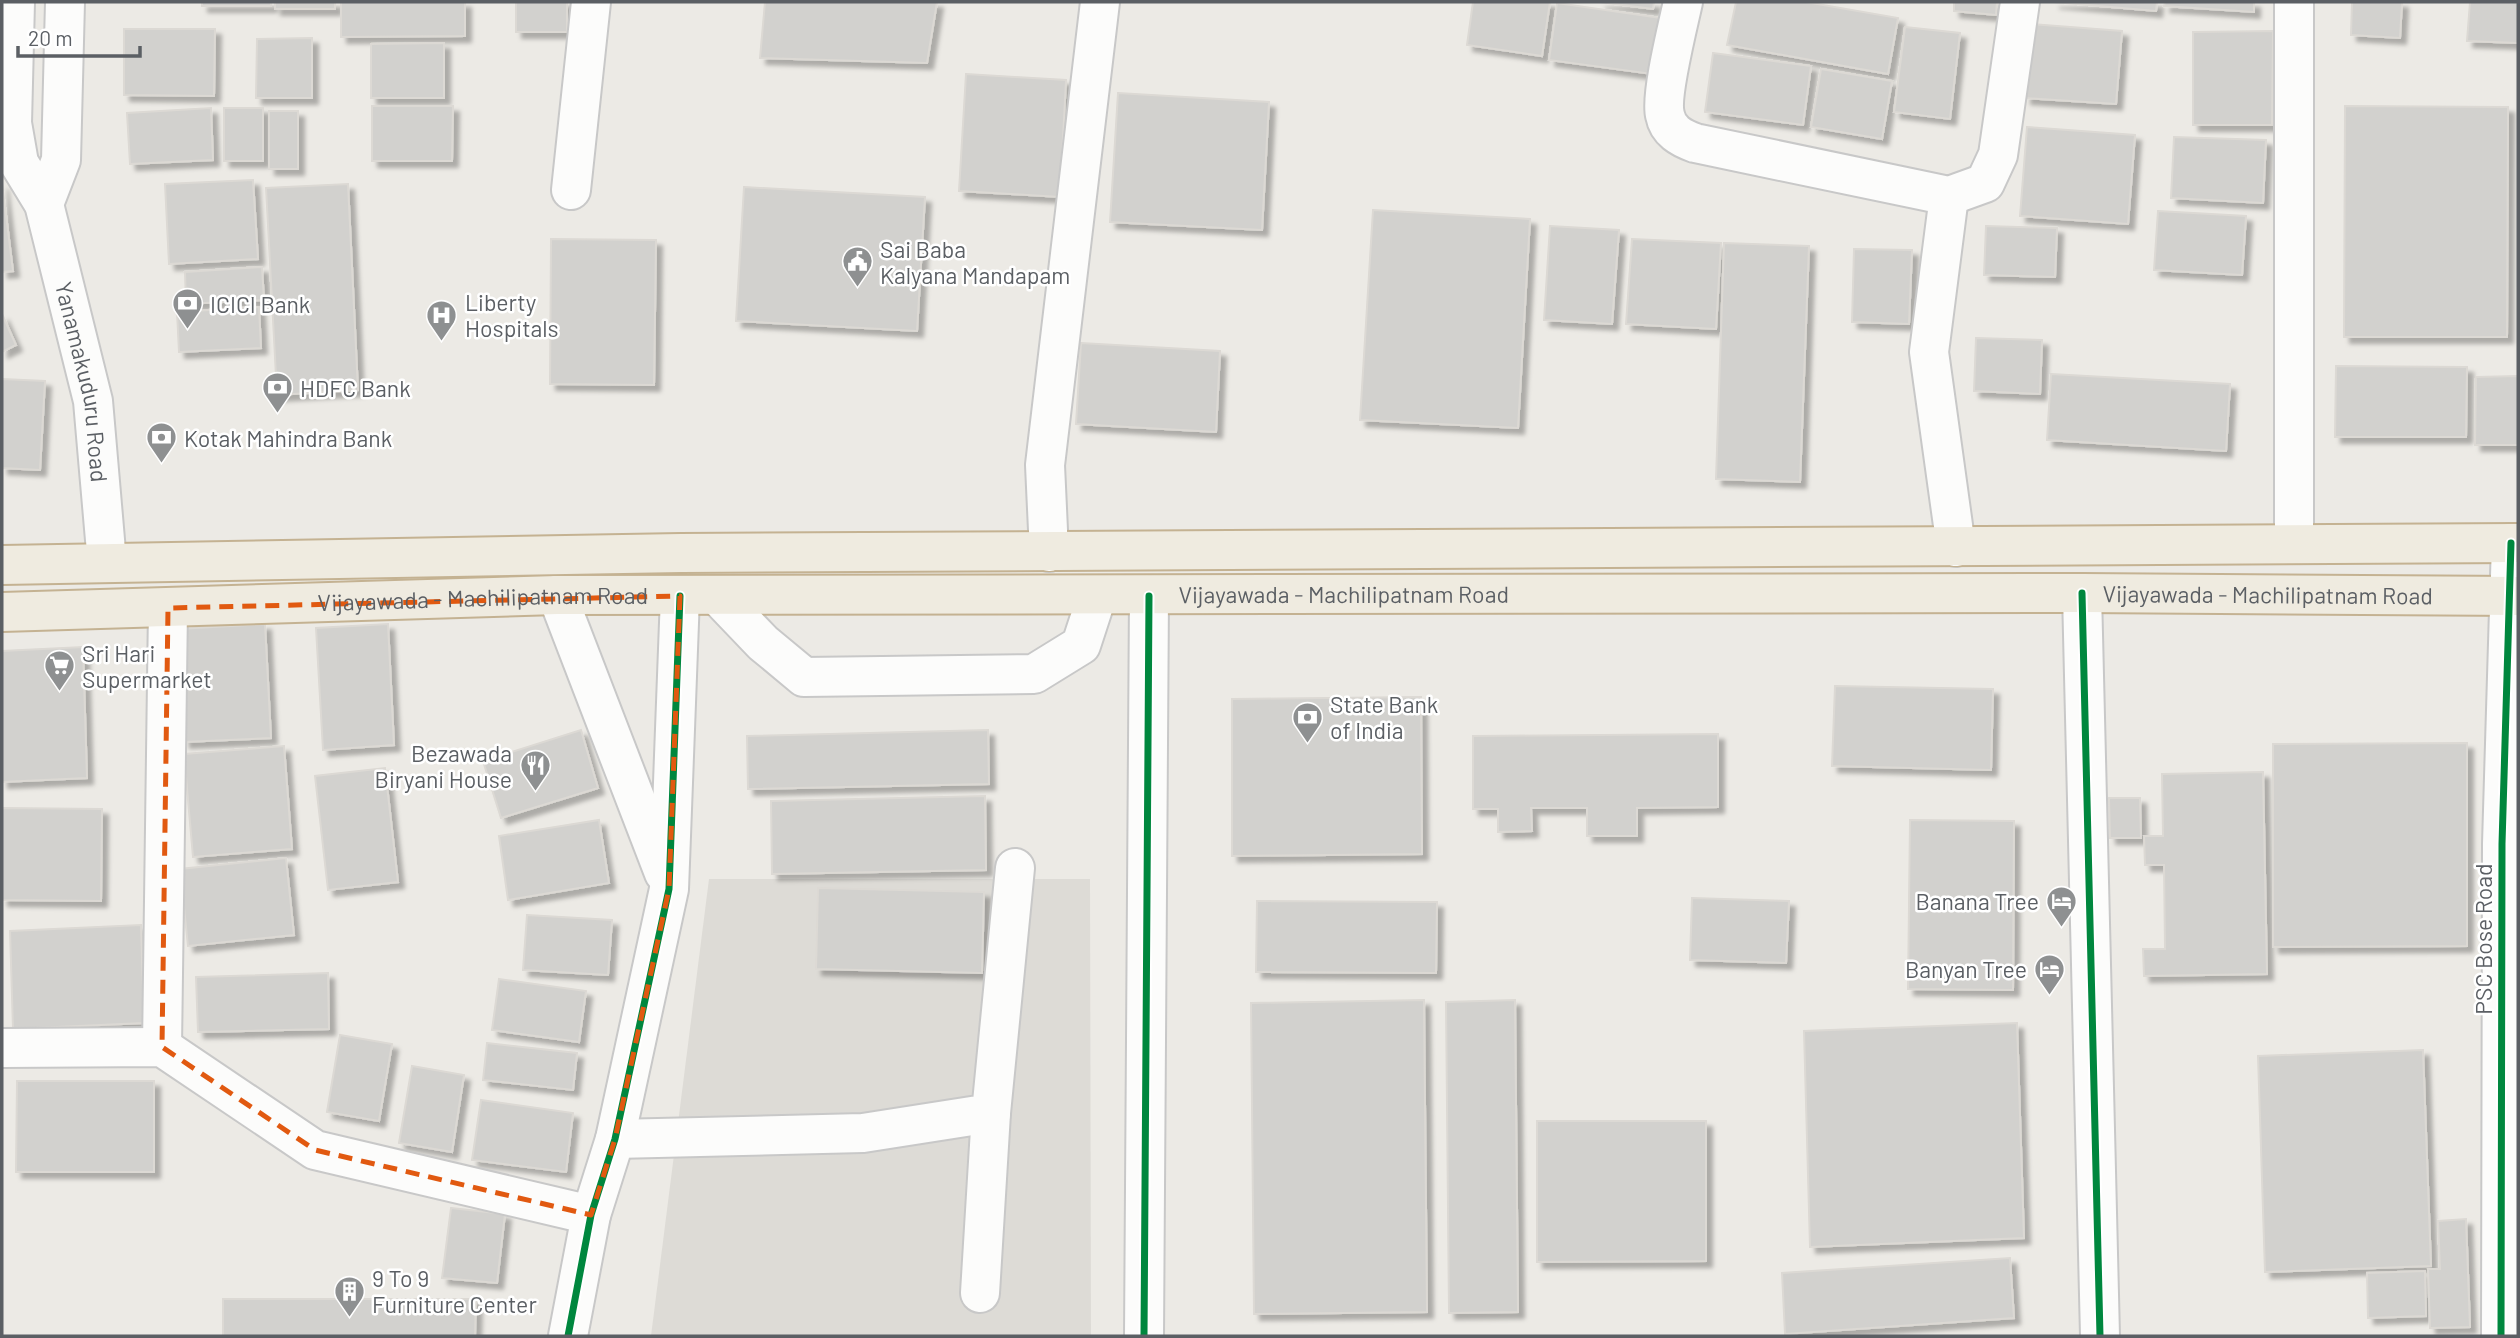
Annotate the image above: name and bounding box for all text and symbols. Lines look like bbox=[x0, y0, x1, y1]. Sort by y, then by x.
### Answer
scale bar bbox=[18, 14, 140, 58]
text: 20 m bbox=[28, 25, 73, 50]
place label: Sai Baba Kalyana Mandapam bbox=[880, 235, 1070, 289]
public building icon: Sai Baba Kalyana Mandapam bbox=[840, 245, 874, 289]
street label: Yanamakuduru Road bbox=[50, 279, 114, 483]
bank icon: ICICI Bank bbox=[170, 287, 204, 331]
place label: Liberty Hospitals bbox=[465, 288, 559, 342]
place label: ICICI Bank bbox=[210, 290, 310, 318]
hospital icon: Liberty Hospitals bbox=[425, 298, 459, 342]
bank icon: HDFC Bank bbox=[260, 371, 294, 415]
place label: HDFC Bank bbox=[300, 374, 411, 402]
bank icon: Kotak Mahindra Bank bbox=[144, 421, 178, 465]
place label: Kotak Mahindra Bank bbox=[184, 424, 392, 452]
street label: Vijayawada - Machilipatnam Road bbox=[2102, 579, 2433, 609]
street label: Vijayawada - Machilipatnam Road bbox=[1178, 580, 1509, 608]
street label: Vijayawada - Machilipatnam Road bbox=[317, 581, 648, 616]
place label: Sri Hari Supermarket bbox=[82, 639, 212, 693]
supermarket icon: Sri Hari Supermarket bbox=[42, 649, 76, 693]
place label: State Bank of India bbox=[1330, 690, 1438, 744]
bank icon: State Bank of India bbox=[1290, 700, 1324, 744]
place label: Bezawada Biryani House bbox=[375, 739, 512, 793]
restaurant icon: Bezawada Biryani House bbox=[518, 749, 552, 793]
street label: PSC Bose Road bbox=[2469, 863, 2497, 1015]
hotel icon: Banana Tree bbox=[2045, 884, 2079, 928]
place label: Banana Tree bbox=[1915, 887, 2039, 915]
hotel icon: Banyan Tree bbox=[2033, 952, 2067, 996]
place label: Banyan Tree bbox=[1905, 955, 2027, 983]
place label: 9 To 9 Furniture Center bbox=[372, 1264, 537, 1318]
building icon: 9 To 9 Furniture Center bbox=[332, 1274, 366, 1318]

